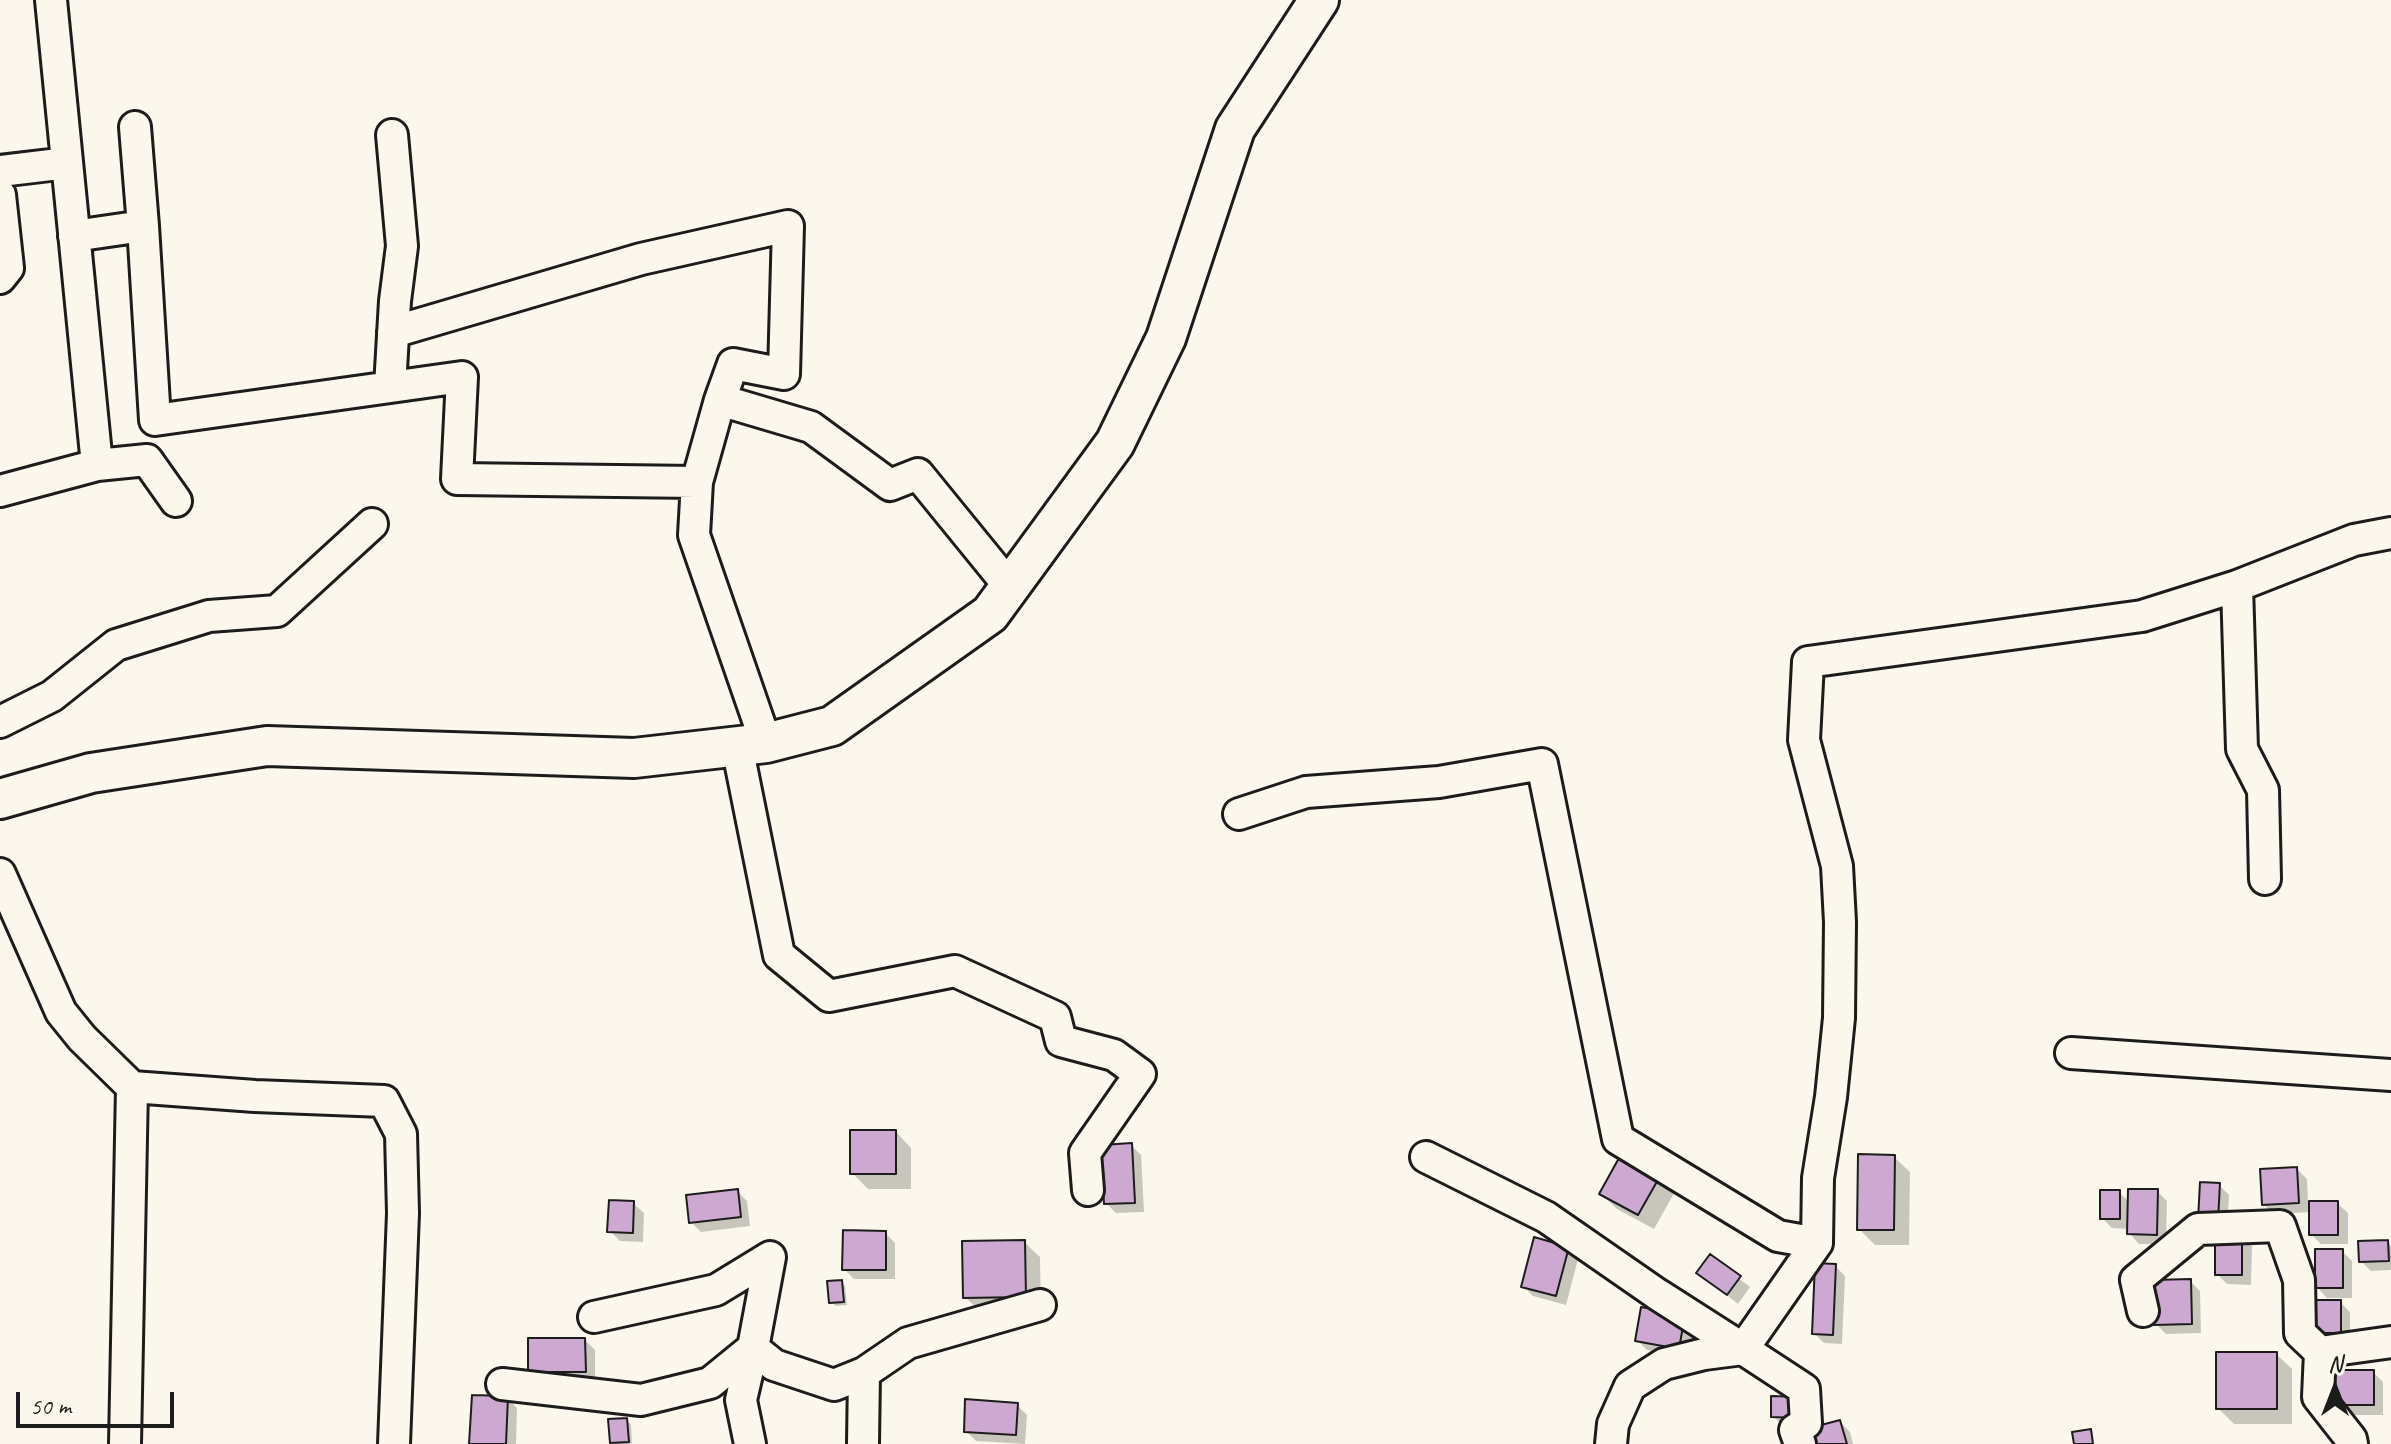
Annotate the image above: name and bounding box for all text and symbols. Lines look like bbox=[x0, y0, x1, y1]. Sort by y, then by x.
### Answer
north arrow bbox=[2295, 1348, 2375, 1428]
text: N bbox=[2328, 1350, 2342, 1378]
scale bar bbox=[20, 1376, 178, 1426]
text: 50 m bbox=[30, 1391, 71, 1421]

